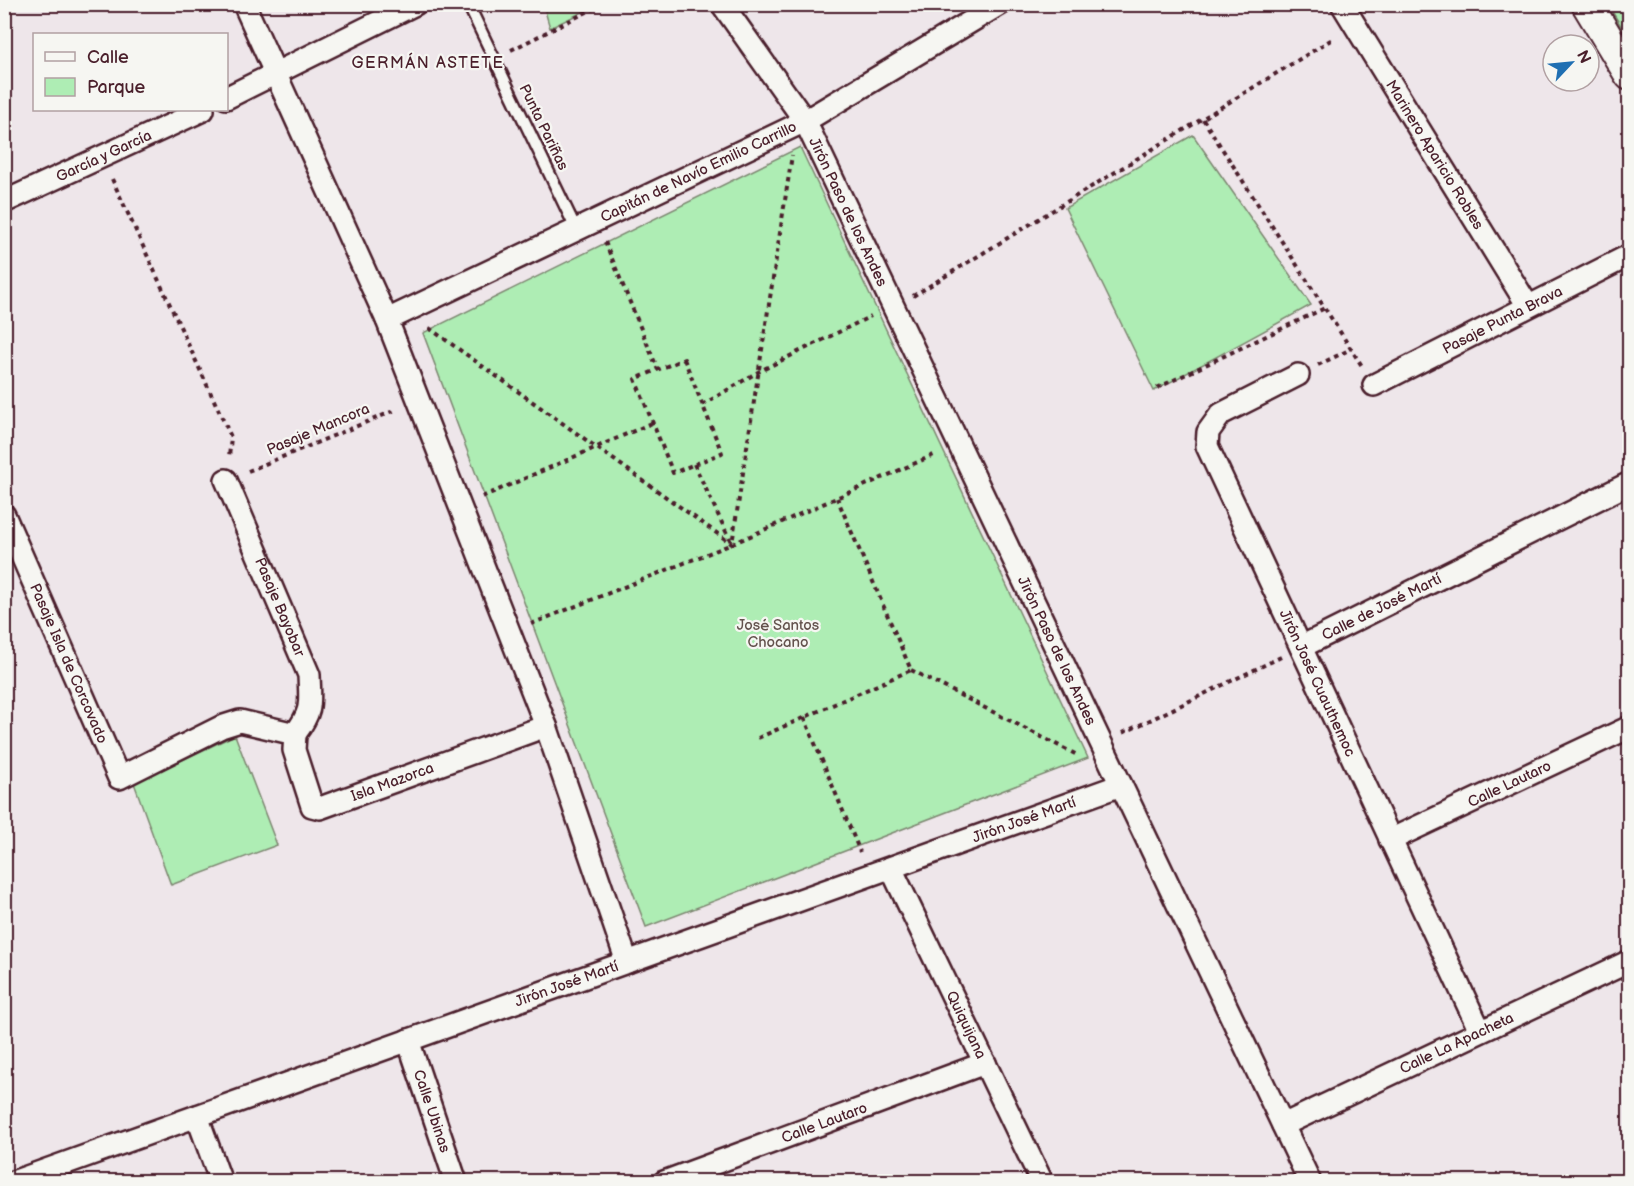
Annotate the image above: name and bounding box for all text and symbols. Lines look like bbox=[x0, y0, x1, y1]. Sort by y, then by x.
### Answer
legend bbox=[33, 33, 228, 111]
north arrow bbox=[1541, 33, 1601, 93]
text: Calle bbox=[87, 47, 129, 68]
text: N bbox=[1572, 48, 1594, 67]
district label: GERMÁN ASTETE bbox=[352, 52, 504, 73]
text: Parque bbox=[87, 77, 145, 98]
street label: Marinero Aparicio Robles bbox=[1381, 77, 1488, 234]
street label: Punta Pariñas bbox=[514, 81, 573, 174]
street label: Capitán de Navío Emilio Carrillo bbox=[597, 117, 800, 227]
street label: García y García bbox=[53, 126, 155, 187]
street label: Jirón Paso de los Andes bbox=[804, 134, 892, 290]
street label: Pasaje Punta Brava bbox=[1439, 282, 1566, 359]
street label: Pasaje Mancora bbox=[264, 399, 372, 460]
street label: Pasaje Bayobar bbox=[250, 555, 309, 660]
street label: Calle de José Martí bbox=[1319, 569, 1445, 645]
street label: Jirón Paso de los Andes bbox=[1013, 573, 1100, 729]
street label: Pasaje Isla de Corcovado bbox=[25, 581, 112, 747]
street label: Jirón José Cuauthemoc bbox=[1275, 606, 1360, 760]
park label: José Santos Chocano bbox=[737, 616, 820, 652]
street label: Calle Lautaro bbox=[1465, 756, 1554, 812]
street label: Isla Mazorca bbox=[349, 759, 436, 806]
street label: Jirón José Martí bbox=[970, 793, 1079, 848]
street label: Jirón José Martí bbox=[512, 957, 622, 1011]
street label: Quiquijana bbox=[942, 988, 990, 1062]
street label: Calle La Apacheta bbox=[1397, 1008, 1517, 1078]
street label: Calle Ubinas bbox=[409, 1067, 455, 1156]
street label: Calle Lautaro bbox=[779, 1098, 870, 1148]

